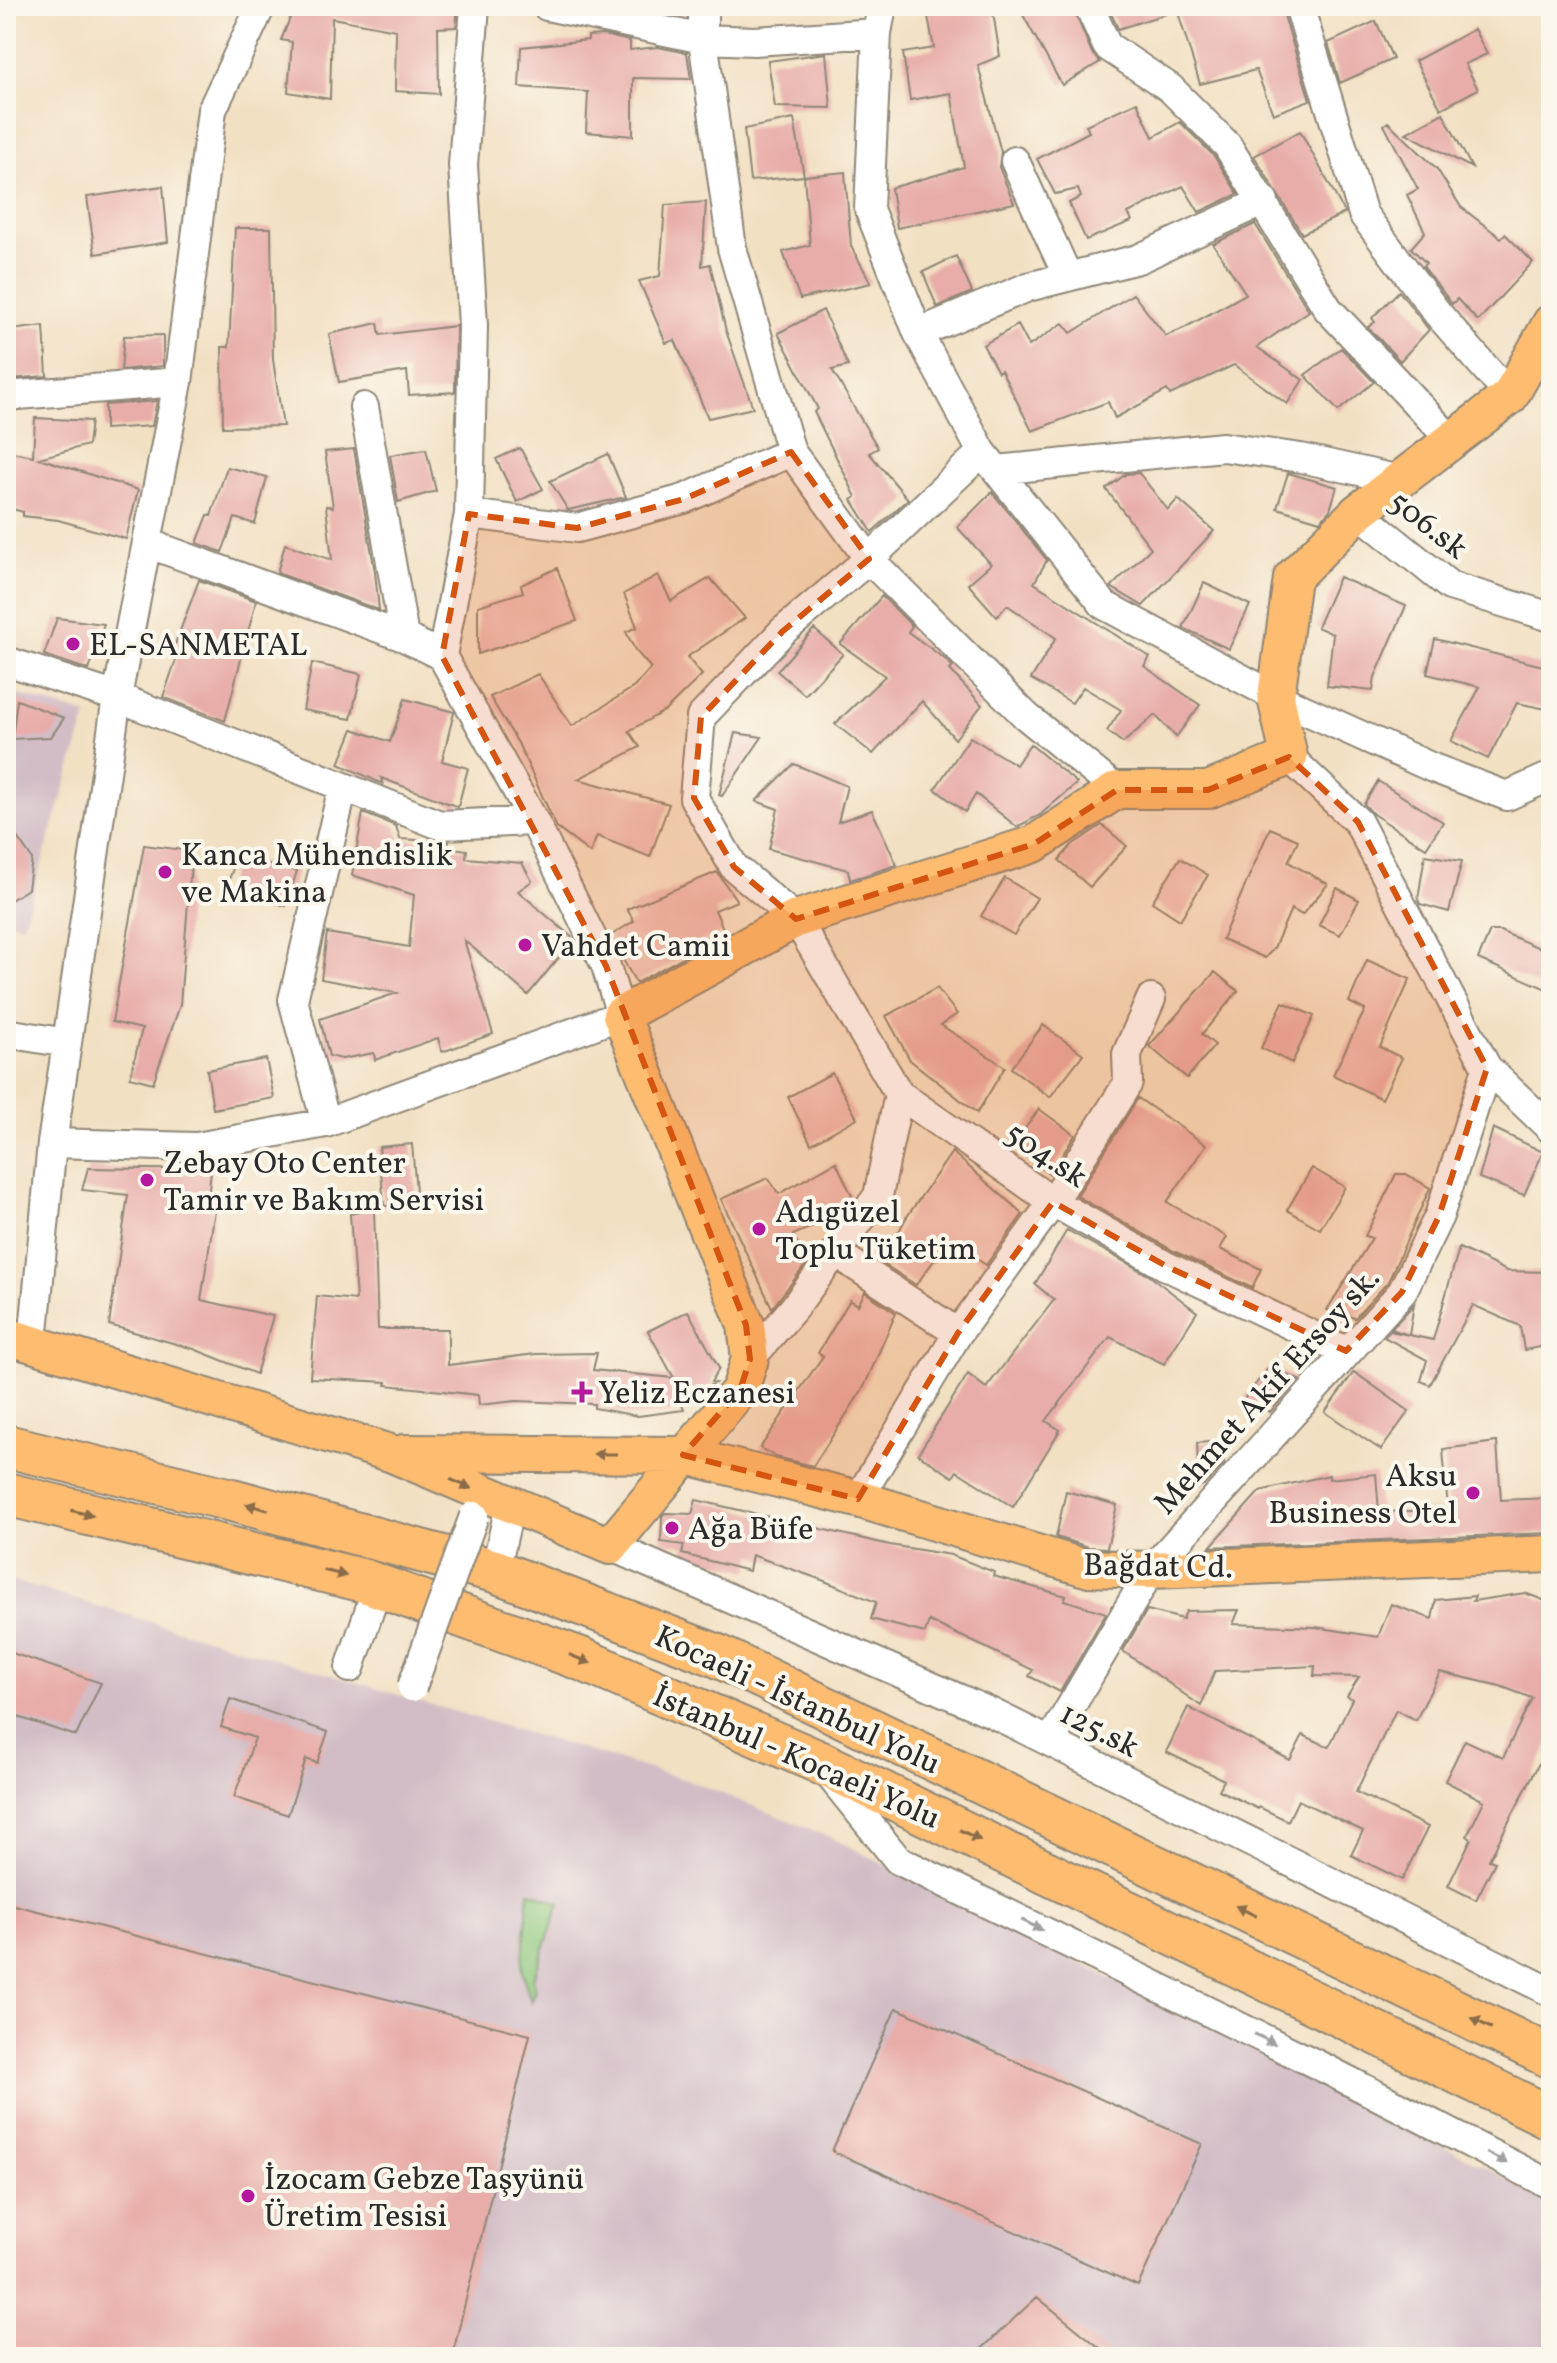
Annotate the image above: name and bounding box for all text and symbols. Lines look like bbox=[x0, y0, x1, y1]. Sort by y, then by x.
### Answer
street label: 506.sk bbox=[1378, 482, 1476, 571]
place label: EL-SANMETAL bbox=[89, 625, 308, 669]
marker: EL-SANMETAL bbox=[64, 635, 82, 653]
place label: Kanca Mühendislik ve Makina bbox=[181, 835, 453, 916]
marker: Kanca Mühendislik ve Makina bbox=[156, 863, 174, 881]
place label: Vahdet Camii bbox=[541, 926, 730, 970]
marker: Vahdet Camii bbox=[516, 936, 534, 954]
street label: 504.sk bbox=[995, 1113, 1095, 1200]
place label: Zebay Oto Center Tamir ve Bakım Servisi bbox=[163, 1143, 484, 1224]
marker: Zebay Oto Center Tamir ve Bakım Servisi bbox=[138, 1171, 156, 1189]
place label: Adıgüzel Toplu Tüketim bbox=[775, 1192, 976, 1273]
marker: Adıgüzel Toplu Tüketim bbox=[750, 1220, 768, 1238]
street label: Mehmet Akif Ersoy sk. bbox=[1145, 1259, 1391, 1525]
place label: Yeliz Eczanesi bbox=[598, 1373, 795, 1417]
marker: Yeliz Eczanesi bbox=[573, 1383, 591, 1401]
one-way arrow bbox=[592, 1448, 617, 1460]
place label: Aksu Business Otel bbox=[1269, 1456, 1457, 1537]
one-way arrow bbox=[450, 1478, 473, 1491]
marker: Aksu Business Otel bbox=[1464, 1484, 1482, 1502]
one-way arrow bbox=[244, 1500, 268, 1513]
one-way arrow bbox=[69, 1507, 94, 1519]
place label: Ağa Büfe bbox=[688, 1509, 813, 1553]
marker: Ağa Büfe bbox=[663, 1519, 681, 1537]
street label: Bağdat Cd. bbox=[1083, 1545, 1233, 1591]
one-way arrow bbox=[322, 1568, 347, 1580]
street label: Kocaeli - İstanbul Yolu bbox=[647, 1616, 947, 1787]
one-way arrow bbox=[568, 1653, 592, 1666]
street label: İstanbul - Kocaeli Yolu bbox=[645, 1676, 947, 1842]
street label: 125.sk bbox=[1051, 1693, 1146, 1770]
one-way arrow bbox=[958, 1828, 981, 1842]
one-way arrow bbox=[1235, 1904, 1258, 1918]
one-way arrow bbox=[1020, 1918, 1043, 1932]
one-way arrow bbox=[1469, 2017, 1492, 2030]
one-way arrow bbox=[1254, 2033, 1277, 2046]
one-way arrow bbox=[1486, 2150, 1508, 2164]
place label: İzocam Gebze Taşyünü Üretim Tesisi bbox=[264, 2159, 584, 2240]
marker: İzocam Gebze Taşyünü Üretim Tesisi bbox=[239, 2187, 257, 2205]

